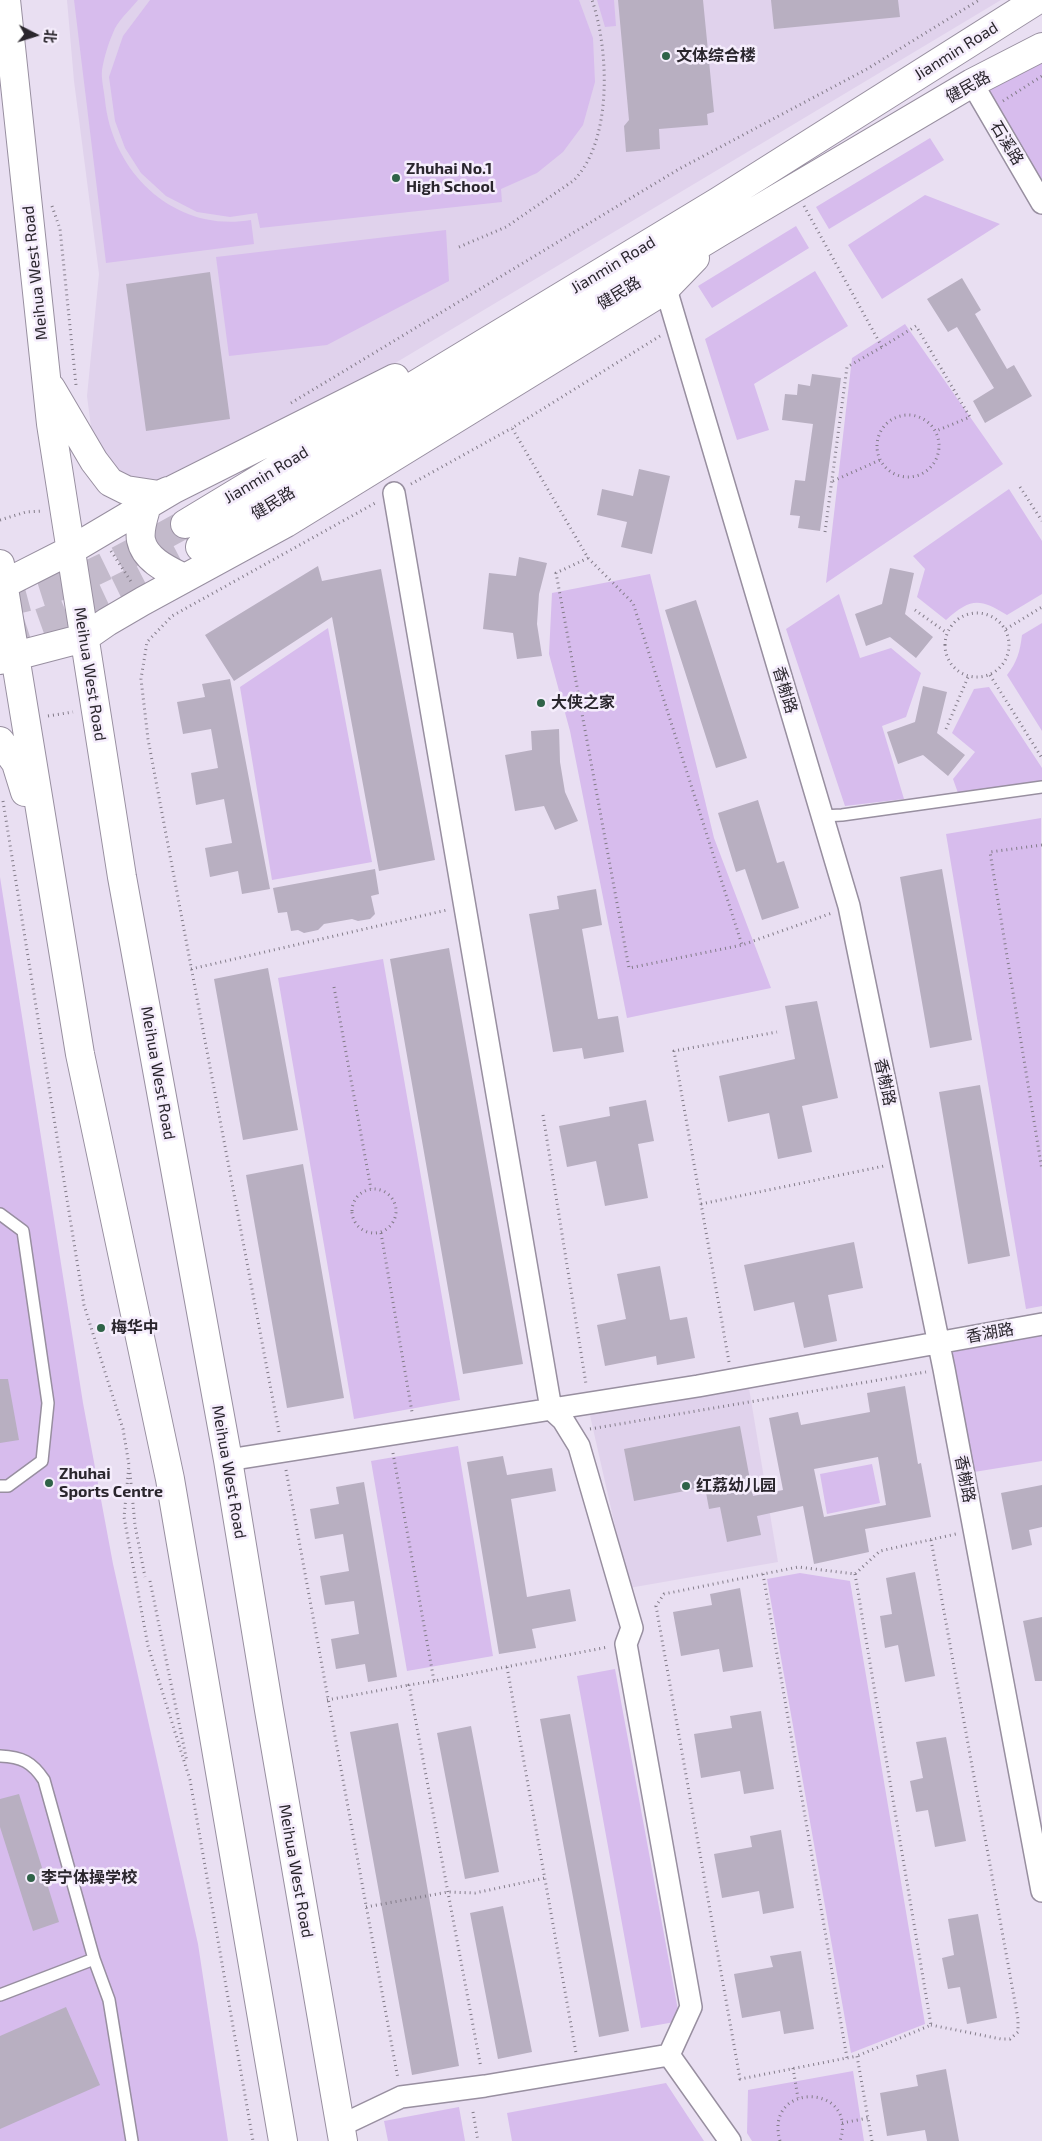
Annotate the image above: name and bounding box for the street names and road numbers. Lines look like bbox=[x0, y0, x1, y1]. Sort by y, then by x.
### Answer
street label: Jianmin Road bbox=[911, 18, 1001, 84]
street label: 健民路 bbox=[942, 67, 994, 107]
street label: 石溪路 bbox=[986, 117, 1028, 169]
street label: Meihua West Road bbox=[18, 205, 52, 341]
street label: Jianmin Road bbox=[567, 232, 659, 298]
street label: 健民路 bbox=[593, 272, 645, 314]
street label: Jianmin Road bbox=[220, 442, 312, 508]
street label: 健民路 bbox=[247, 482, 299, 524]
street label: Meihua West Road bbox=[70, 606, 110, 742]
street label: 香榭路 bbox=[769, 664, 801, 716]
street label: Meihua West Road bbox=[137, 1005, 179, 1141]
street label: 香榭路 bbox=[871, 1057, 899, 1107]
street label: 香湖路 bbox=[965, 1319, 1015, 1347]
street label: Meihua West Road bbox=[208, 1404, 250, 1540]
street label: 香榭路 bbox=[951, 1454, 979, 1504]
street label: Meihua West Road bbox=[275, 1803, 317, 1939]

